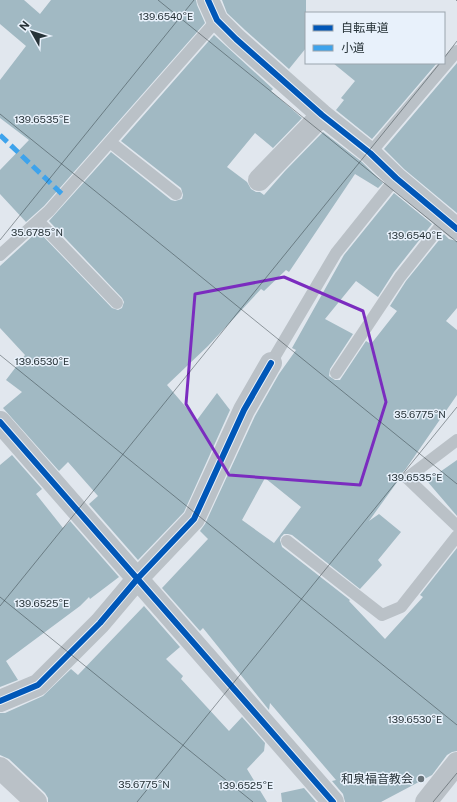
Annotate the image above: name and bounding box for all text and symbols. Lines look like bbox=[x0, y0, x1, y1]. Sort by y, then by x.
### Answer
text: 139.6540°E bbox=[139, 10, 193, 22]
north arrow bbox=[12, 12, 52, 52]
legend bbox=[305, 12, 445, 64]
text: N bbox=[17, 19, 32, 33]
text: 自転車道 bbox=[341, 21, 389, 35]
text: 小道 bbox=[341, 41, 365, 55]
text: 139.6535°E bbox=[15, 113, 69, 125]
text: 35.6785°N bbox=[11, 226, 63, 238]
text: 139.6540°E bbox=[388, 229, 442, 241]
text: 139.6530°E bbox=[15, 355, 69, 367]
text: 35.6775°N bbox=[394, 408, 446, 420]
text: 139.6535°E bbox=[388, 471, 442, 483]
text: 139.6525°E bbox=[15, 597, 69, 609]
text: 139.6530°E bbox=[388, 713, 442, 725]
place label: 和泉福音教会 bbox=[341, 772, 413, 786]
marker: 和泉福音教会 bbox=[416, 774, 426, 784]
text: 35.6775°N bbox=[118, 778, 170, 790]
text: 139.6525°E bbox=[219, 779, 273, 791]

